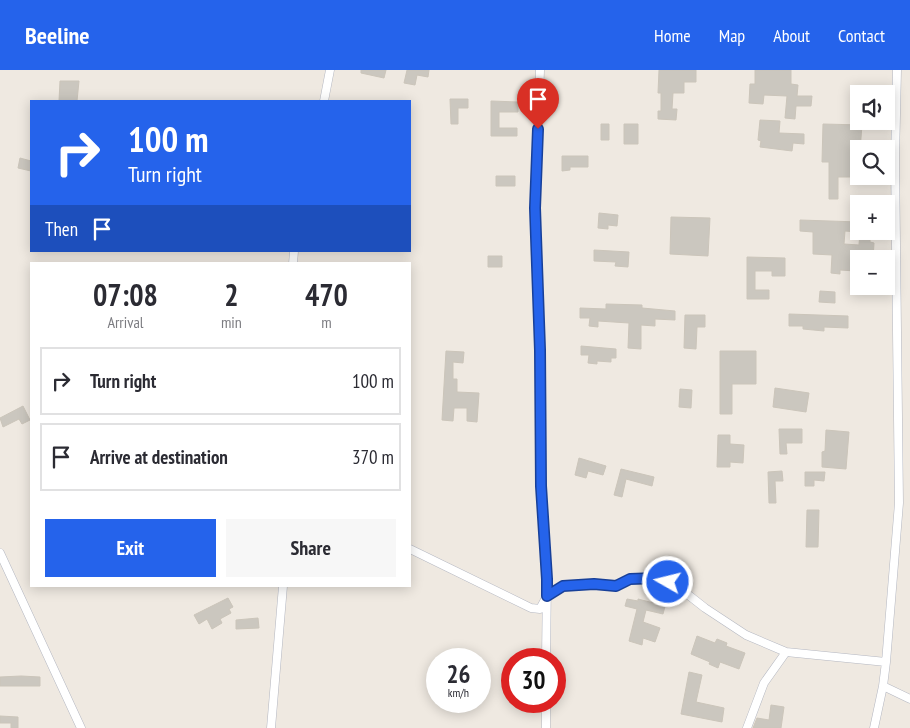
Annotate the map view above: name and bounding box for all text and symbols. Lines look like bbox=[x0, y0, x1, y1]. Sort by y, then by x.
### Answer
text: Beeline bbox=[25, 20, 90, 51]
text: Home bbox=[654, 24, 691, 47]
text: Map bbox=[719, 24, 745, 47]
text: About bbox=[773, 24, 810, 47]
text: Contact bbox=[838, 24, 885, 47]
pin bbox=[517, 78, 559, 129]
icon: arrive bbox=[524, 85, 552, 113]
map controls bbox=[850, 85, 895, 295]
button: sound bbox=[850, 85, 895, 130]
text: 100 m bbox=[128, 116, 209, 162]
icon: right bbox=[45, 120, 110, 185]
button: search bbox=[850, 140, 895, 185]
text: Turn right bbox=[128, 160, 202, 188]
button: + bbox=[850, 195, 895, 240]
icon: arrive bbox=[88, 215, 116, 243]
text: Then bbox=[45, 217, 78, 241]
button: − bbox=[850, 250, 895, 295]
text: 07:08 bbox=[93, 275, 158, 314]
text: 2 bbox=[224, 275, 239, 314]
text: 470 bbox=[305, 275, 348, 314]
text: Arrival bbox=[107, 312, 144, 332]
text: min bbox=[221, 312, 242, 332]
text: m bbox=[321, 312, 332, 332]
icon: right bbox=[47, 367, 75, 395]
text: Turn right bbox=[90, 369, 156, 393]
text: 100 m bbox=[352, 369, 394, 393]
icon: arrive bbox=[47, 443, 75, 471]
text: Arrive at destination bbox=[90, 445, 228, 469]
text: 370 m bbox=[352, 445, 394, 469]
button: Exit bbox=[45, 519, 216, 577]
button: Share bbox=[226, 519, 396, 577]
position arrow bbox=[641, 555, 693, 607]
speed limit sign: 30 bbox=[501, 648, 566, 713]
text: 26 bbox=[447, 658, 470, 690]
text: km/h bbox=[448, 685, 469, 700]

